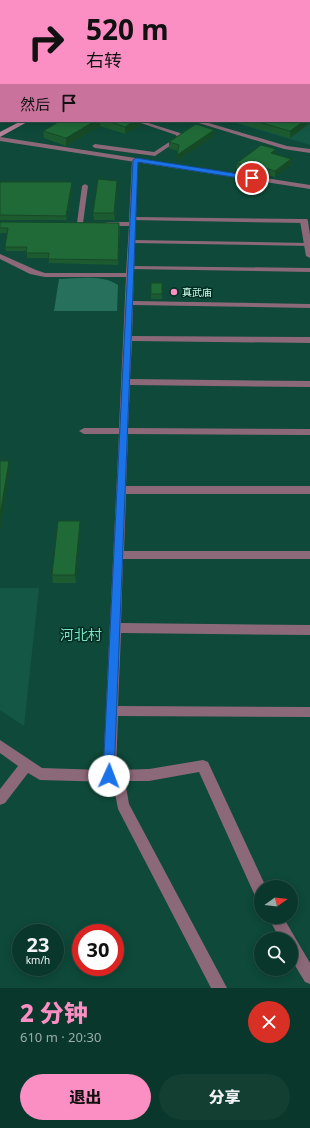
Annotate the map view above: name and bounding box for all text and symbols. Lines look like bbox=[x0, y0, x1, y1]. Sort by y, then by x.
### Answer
text: 520 m bbox=[86, 10, 169, 48]
icon: right bbox=[20, 16, 72, 68]
text: 右转 bbox=[86, 48, 122, 72]
icon: arrive bbox=[58, 92, 80, 114]
text: 然后 bbox=[20, 94, 50, 114]
pin bbox=[235, 161, 269, 195]
icon: arrive bbox=[241, 167, 263, 189]
place label: 真武庙 bbox=[182, 285, 212, 299]
marker: 真武庙 bbox=[169, 287, 179, 297]
district label: 河北村 bbox=[60, 625, 102, 644]
position arrow bbox=[88, 755, 130, 797]
north arrow bbox=[254, 880, 298, 924]
map controls bbox=[254, 880, 298, 976]
speed limit sign: 30 bbox=[72, 924, 124, 976]
text: 23 bbox=[27, 931, 49, 958]
button: search bbox=[254, 932, 298, 976]
text: km/h bbox=[26, 953, 50, 967]
text: 2 分钟 bbox=[20, 996, 88, 1029]
button: close bbox=[248, 1001, 290, 1043]
text: 610 m · 20:30 bbox=[20, 1028, 101, 1046]
button: 退出 bbox=[20, 1074, 151, 1120]
button: 分享 bbox=[159, 1074, 290, 1120]

